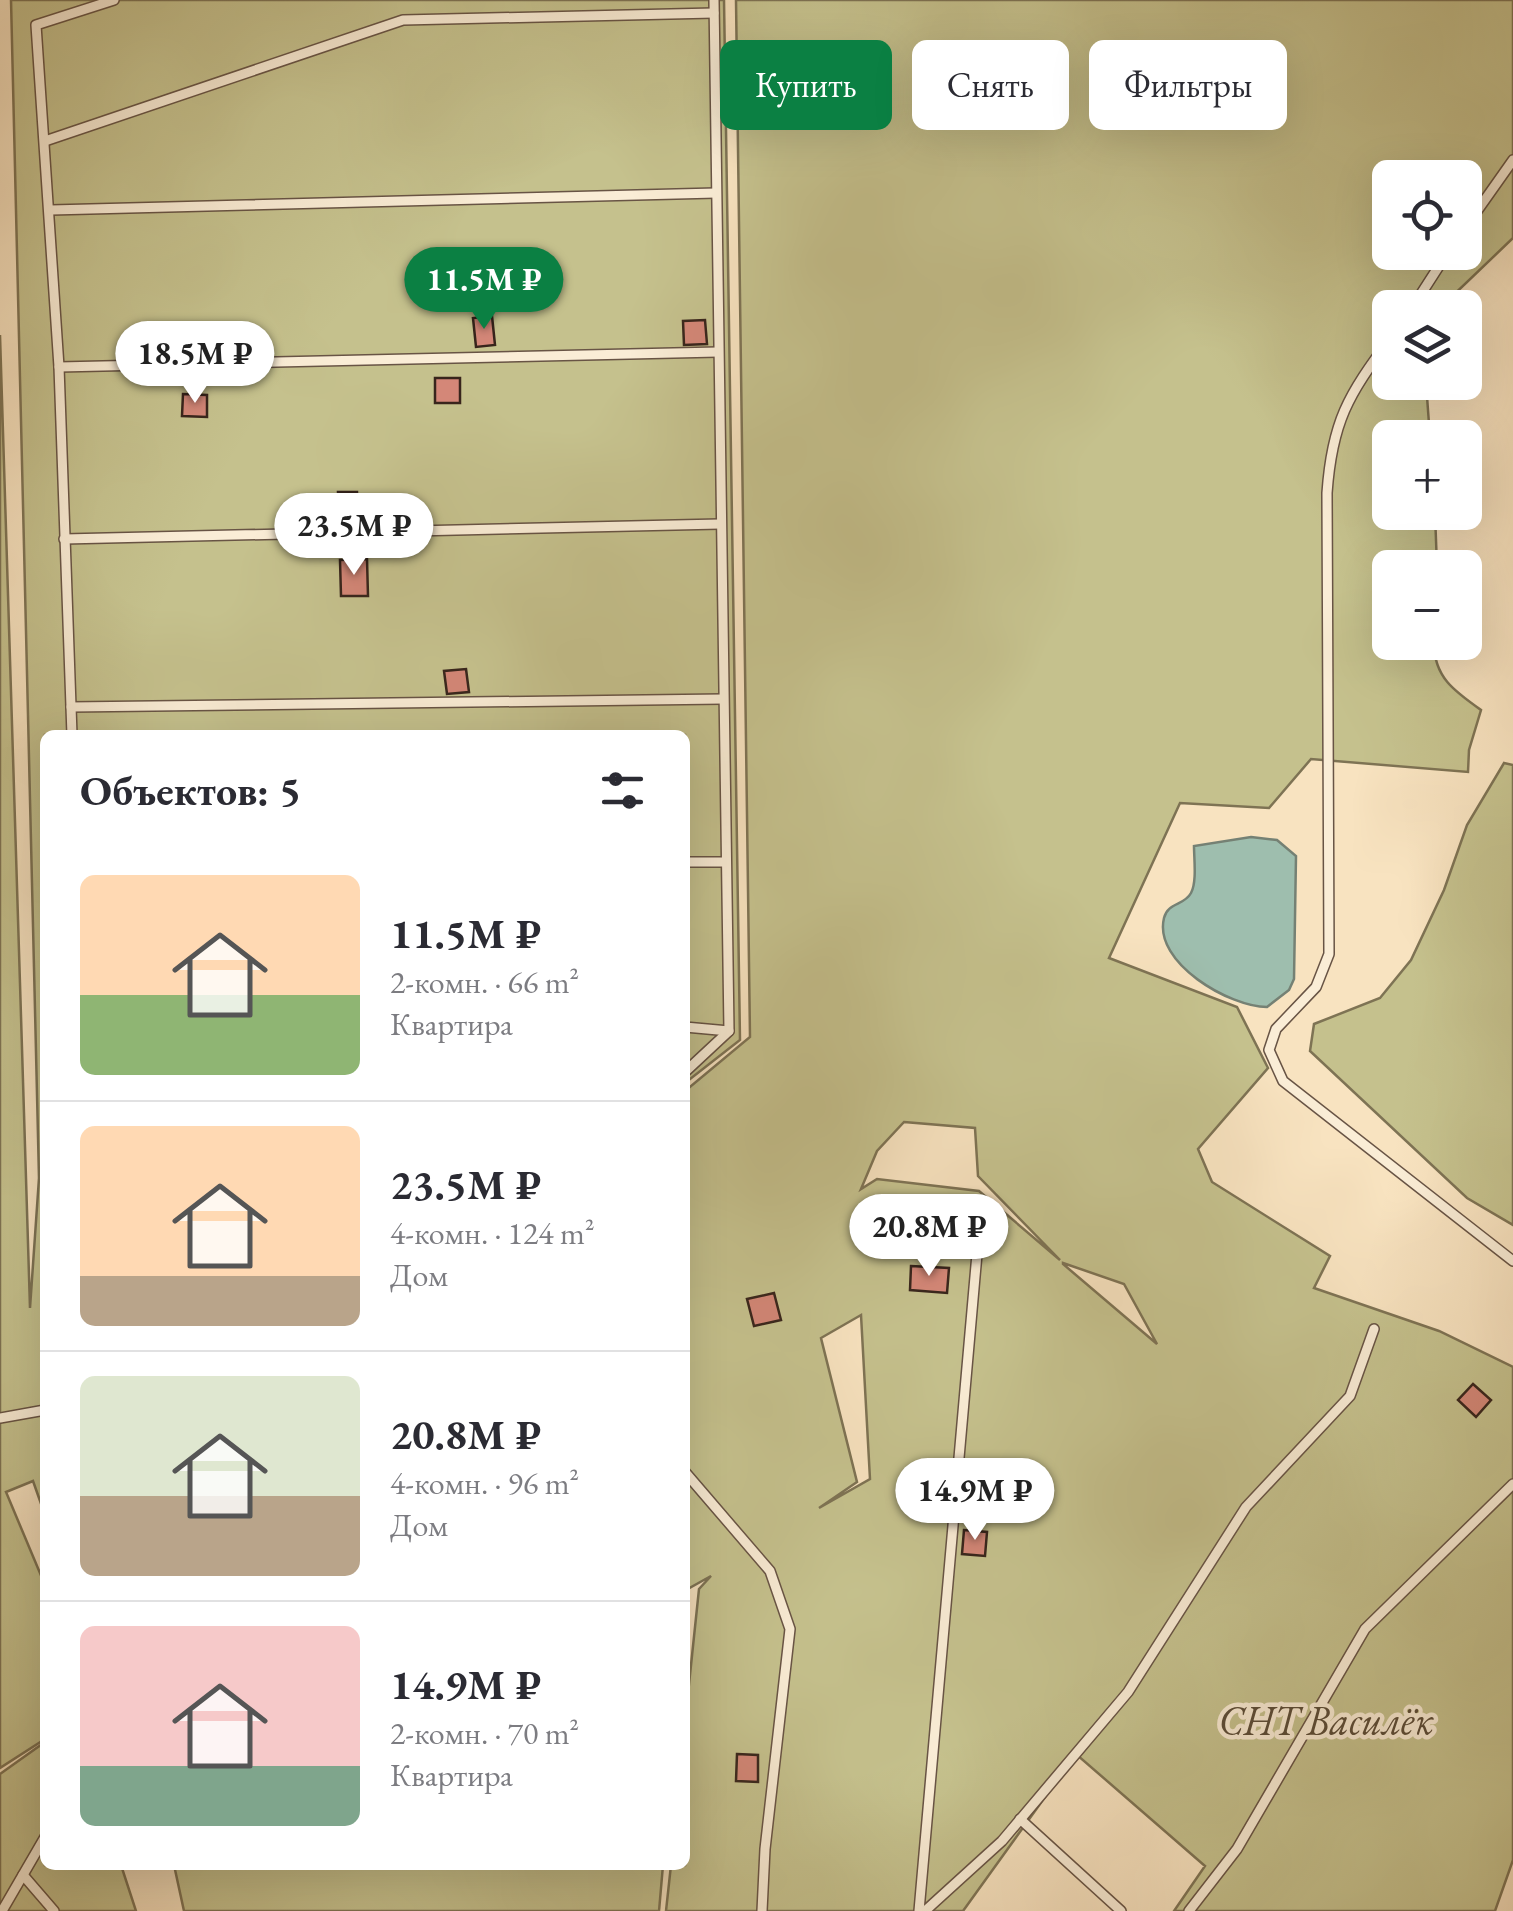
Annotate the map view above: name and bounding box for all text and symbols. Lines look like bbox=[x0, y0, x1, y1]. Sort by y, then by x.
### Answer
chip: Купить bbox=[720, 40, 892, 130]
chip: Снять bbox=[912, 40, 1069, 130]
chip: Фильтры bbox=[1089, 40, 1287, 130]
map controls bbox=[1372, 160, 1482, 660]
button: locate bbox=[1372, 160, 1482, 270]
pin: 11.5M ₽ bbox=[392, 247, 576, 332]
text: 11.5M ₽ bbox=[426, 258, 542, 300]
button: layers bbox=[1372, 290, 1482, 400]
pin: 18.5M ₽ bbox=[103, 321, 287, 406]
text: 18.5M ₽ bbox=[137, 332, 253, 374]
button: + bbox=[1372, 420, 1482, 530]
pin: 23.5M ₽ bbox=[262, 493, 446, 578]
text: 23.5M ₽ bbox=[296, 504, 412, 546]
button: − bbox=[1372, 550, 1482, 660]
text: Объектов: 5 bbox=[80, 763, 301, 818]
icon: filters bbox=[595, 763, 650, 818]
text: 11.5M ₽ bbox=[390, 906, 541, 961]
icon: home bbox=[160, 915, 280, 1035]
text: 2-комн. · 66 m² bbox=[390, 961, 579, 1003]
text: Квартира bbox=[390, 1003, 513, 1045]
text: 23.5M ₽ bbox=[390, 1157, 541, 1212]
icon: home bbox=[160, 1166, 280, 1286]
pin: 20.8M ₽ bbox=[837, 1194, 1021, 1279]
text: 20.8M ₽ bbox=[871, 1205, 987, 1247]
text: 4-комн. · 124 m² bbox=[390, 1212, 595, 1254]
text: Дом bbox=[390, 1254, 448, 1296]
text: 20.8M ₽ bbox=[390, 1407, 541, 1462]
icon: home bbox=[160, 1416, 280, 1536]
pin: 14.9M ₽ bbox=[883, 1458, 1067, 1543]
text: 4-комн. · 96 m² bbox=[390, 1462, 579, 1504]
text: 14.9M ₽ bbox=[917, 1469, 1033, 1511]
text: Дом bbox=[390, 1504, 448, 1546]
text: 14.9M ₽ bbox=[390, 1657, 541, 1712]
icon: home bbox=[160, 1666, 280, 1786]
park label: СНТ Василёк bbox=[1219, 1694, 1434, 1746]
text: 2-комн. · 70 m² bbox=[390, 1712, 579, 1754]
text: Квартира bbox=[390, 1754, 513, 1796]

